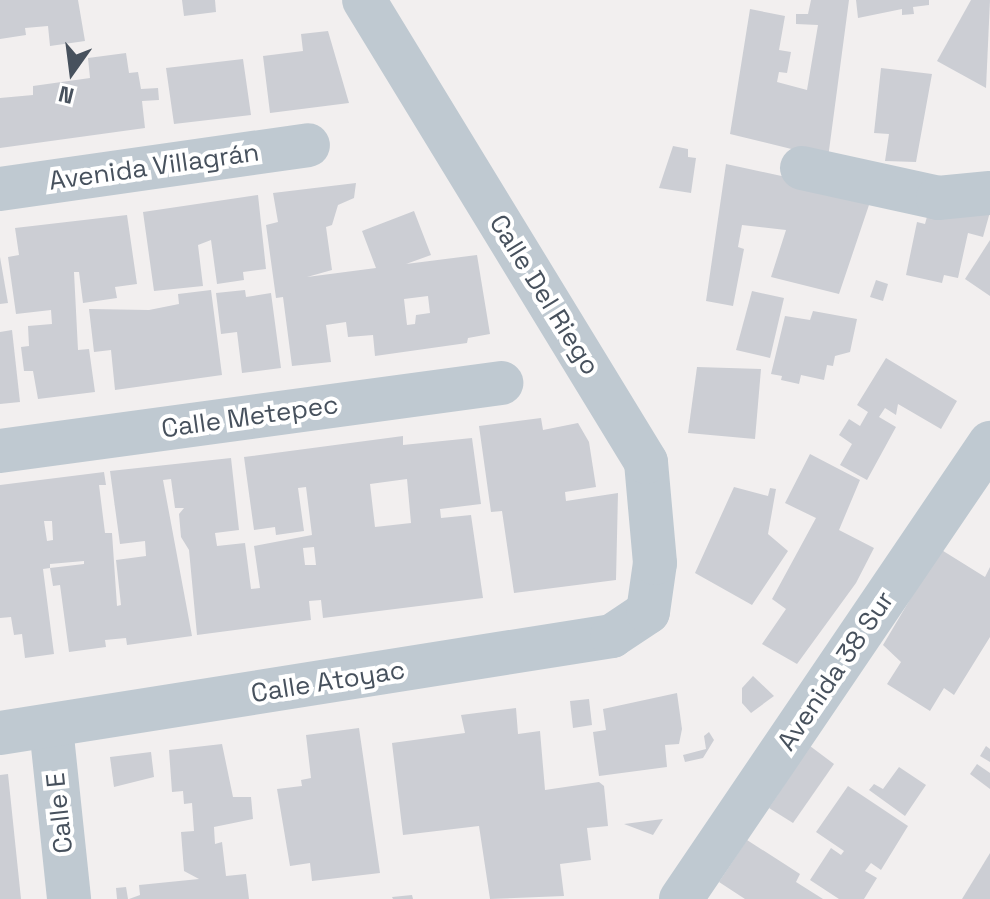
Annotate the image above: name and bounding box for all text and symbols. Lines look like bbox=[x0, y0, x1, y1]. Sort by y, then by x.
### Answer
north arrow bbox=[32, 32, 112, 112]
text: N bbox=[56, 80, 77, 111]
street label: Avenida Villagrán bbox=[47, 137, 261, 197]
street label: Calle Del Riego bbox=[482, 209, 606, 381]
street label: Calle Metepec bbox=[159, 389, 341, 445]
street label: Avenida 38 Sur bbox=[771, 585, 901, 757]
street label: Calle Atoyac bbox=[249, 654, 407, 710]
street label: Calle E bbox=[40, 771, 80, 855]

